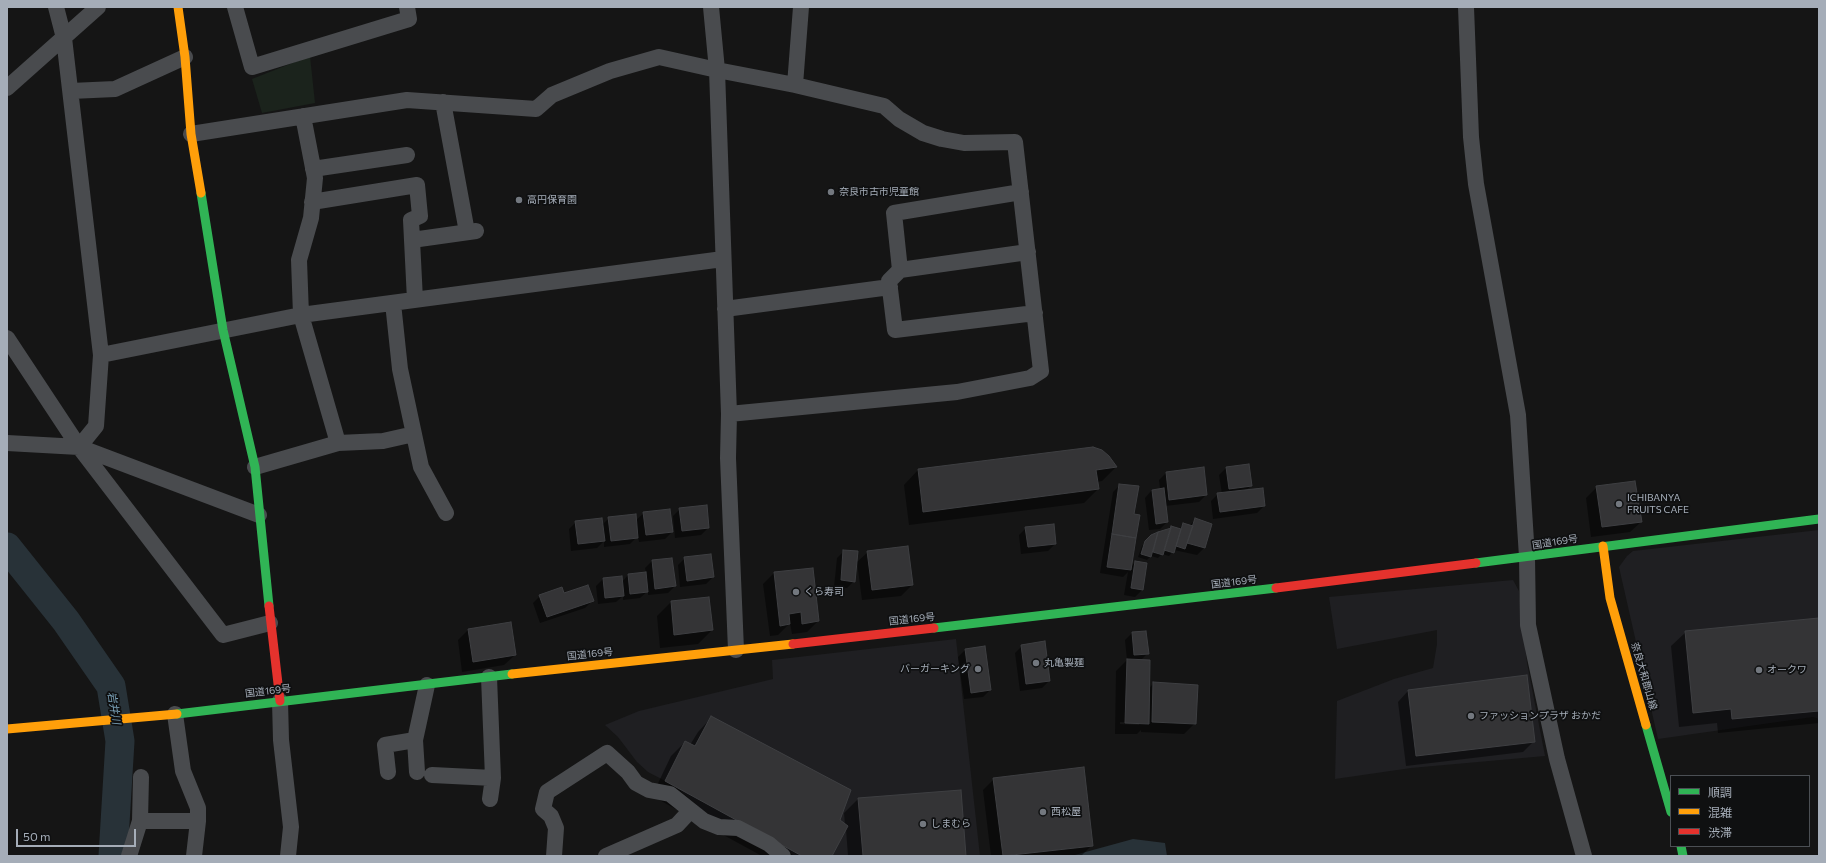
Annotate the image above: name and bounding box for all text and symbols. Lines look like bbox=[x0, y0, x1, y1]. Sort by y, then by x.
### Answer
place label: 奈良市古市児童館 bbox=[839, 186, 919, 198]
marker: 奈良市古市児童館 bbox=[826, 187, 836, 197]
place label: 高円保育園 bbox=[527, 194, 577, 206]
marker: 高円保育園 bbox=[514, 195, 524, 205]
place label: ICHIBANYA FRUITS CAFE bbox=[1627, 492, 1689, 516]
marker: ICHIBANYA FRUITS CAFE bbox=[1614, 499, 1624, 509]
street label: 国道169号 bbox=[1531, 532, 1579, 552]
street label: 国道169号 bbox=[1210, 573, 1258, 591]
place label: くら寿司 bbox=[804, 586, 844, 598]
marker: くら寿司 bbox=[791, 587, 801, 597]
street label: 国道169号 bbox=[888, 611, 936, 627]
street label: 奈良大和郡山線 bbox=[1629, 641, 1659, 711]
street label: 国道169号 bbox=[566, 646, 614, 662]
place label: 丸亀製麺 bbox=[1044, 657, 1084, 669]
marker: 丸亀製麺 bbox=[1031, 658, 1041, 668]
place label: バーガーキング bbox=[900, 663, 970, 675]
marker: バーガーキング bbox=[973, 664, 983, 674]
place label: オークワ bbox=[1767, 664, 1807, 676]
marker: オークワ bbox=[1754, 665, 1764, 675]
street label: 国道169号 bbox=[244, 682, 292, 700]
water label: 岩井川 bbox=[105, 691, 123, 725]
place label: ファッションプラザ おかだ bbox=[1479, 710, 1601, 722]
marker: ファッションプラザ おかだ bbox=[1466, 711, 1476, 721]
legend bbox=[1670, 775, 1810, 847]
text: 順調 bbox=[1708, 785, 1732, 799]
text: 混雑 bbox=[1708, 805, 1732, 819]
place label: 西松屋 bbox=[1051, 806, 1081, 818]
marker: 西松屋 bbox=[1038, 807, 1048, 817]
place label: しまむら bbox=[931, 818, 971, 830]
marker: しまむら bbox=[918, 819, 928, 829]
scale bar bbox=[18, 821, 138, 847]
text: 渋滞 bbox=[1708, 825, 1732, 839]
text: 50 m bbox=[23, 829, 51, 843]

